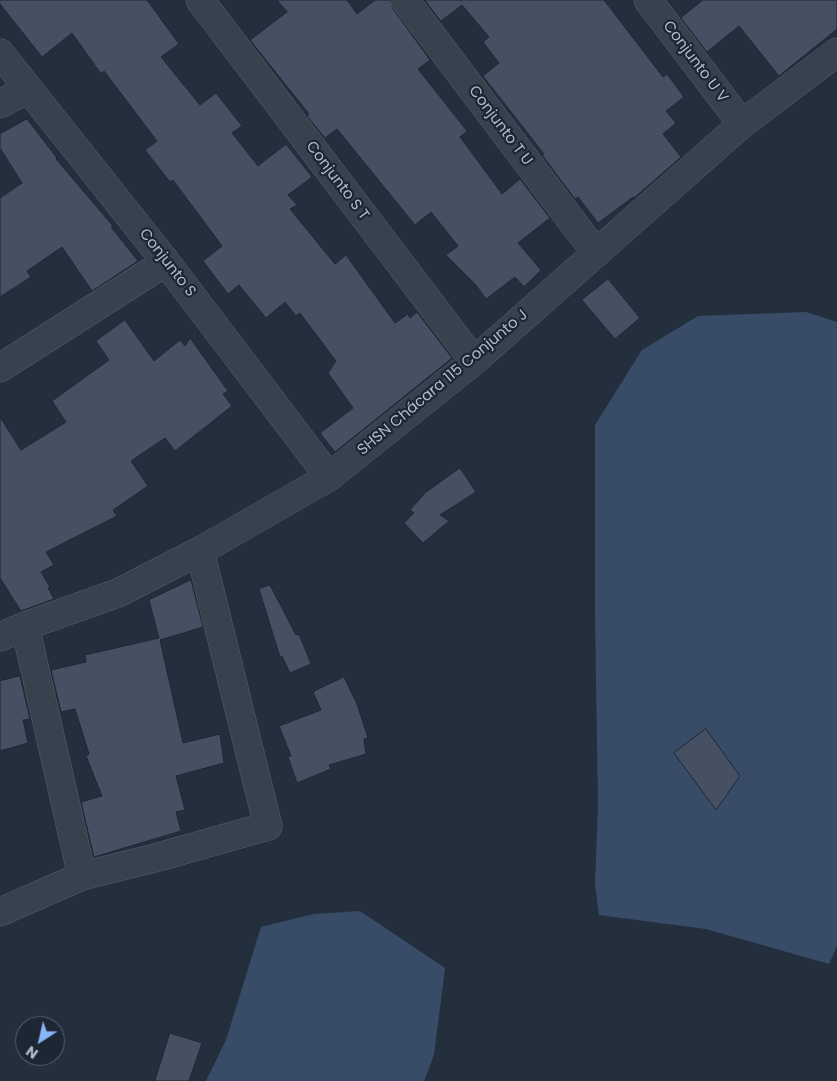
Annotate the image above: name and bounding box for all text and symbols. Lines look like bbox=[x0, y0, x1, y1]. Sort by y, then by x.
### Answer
street label: Conjunto U V bbox=[659, 18, 731, 106]
street label: Conjunto T U bbox=[464, 83, 536, 169]
street label: Conjunto S T bbox=[302, 138, 372, 224]
street label: Conjunto S bbox=[135, 225, 199, 301]
street label: SHSN Chácara 115 Conjunto J bbox=[354, 306, 532, 460]
north arrow bbox=[15, 1016, 65, 1066]
text: N bbox=[22, 1041, 42, 1064]

